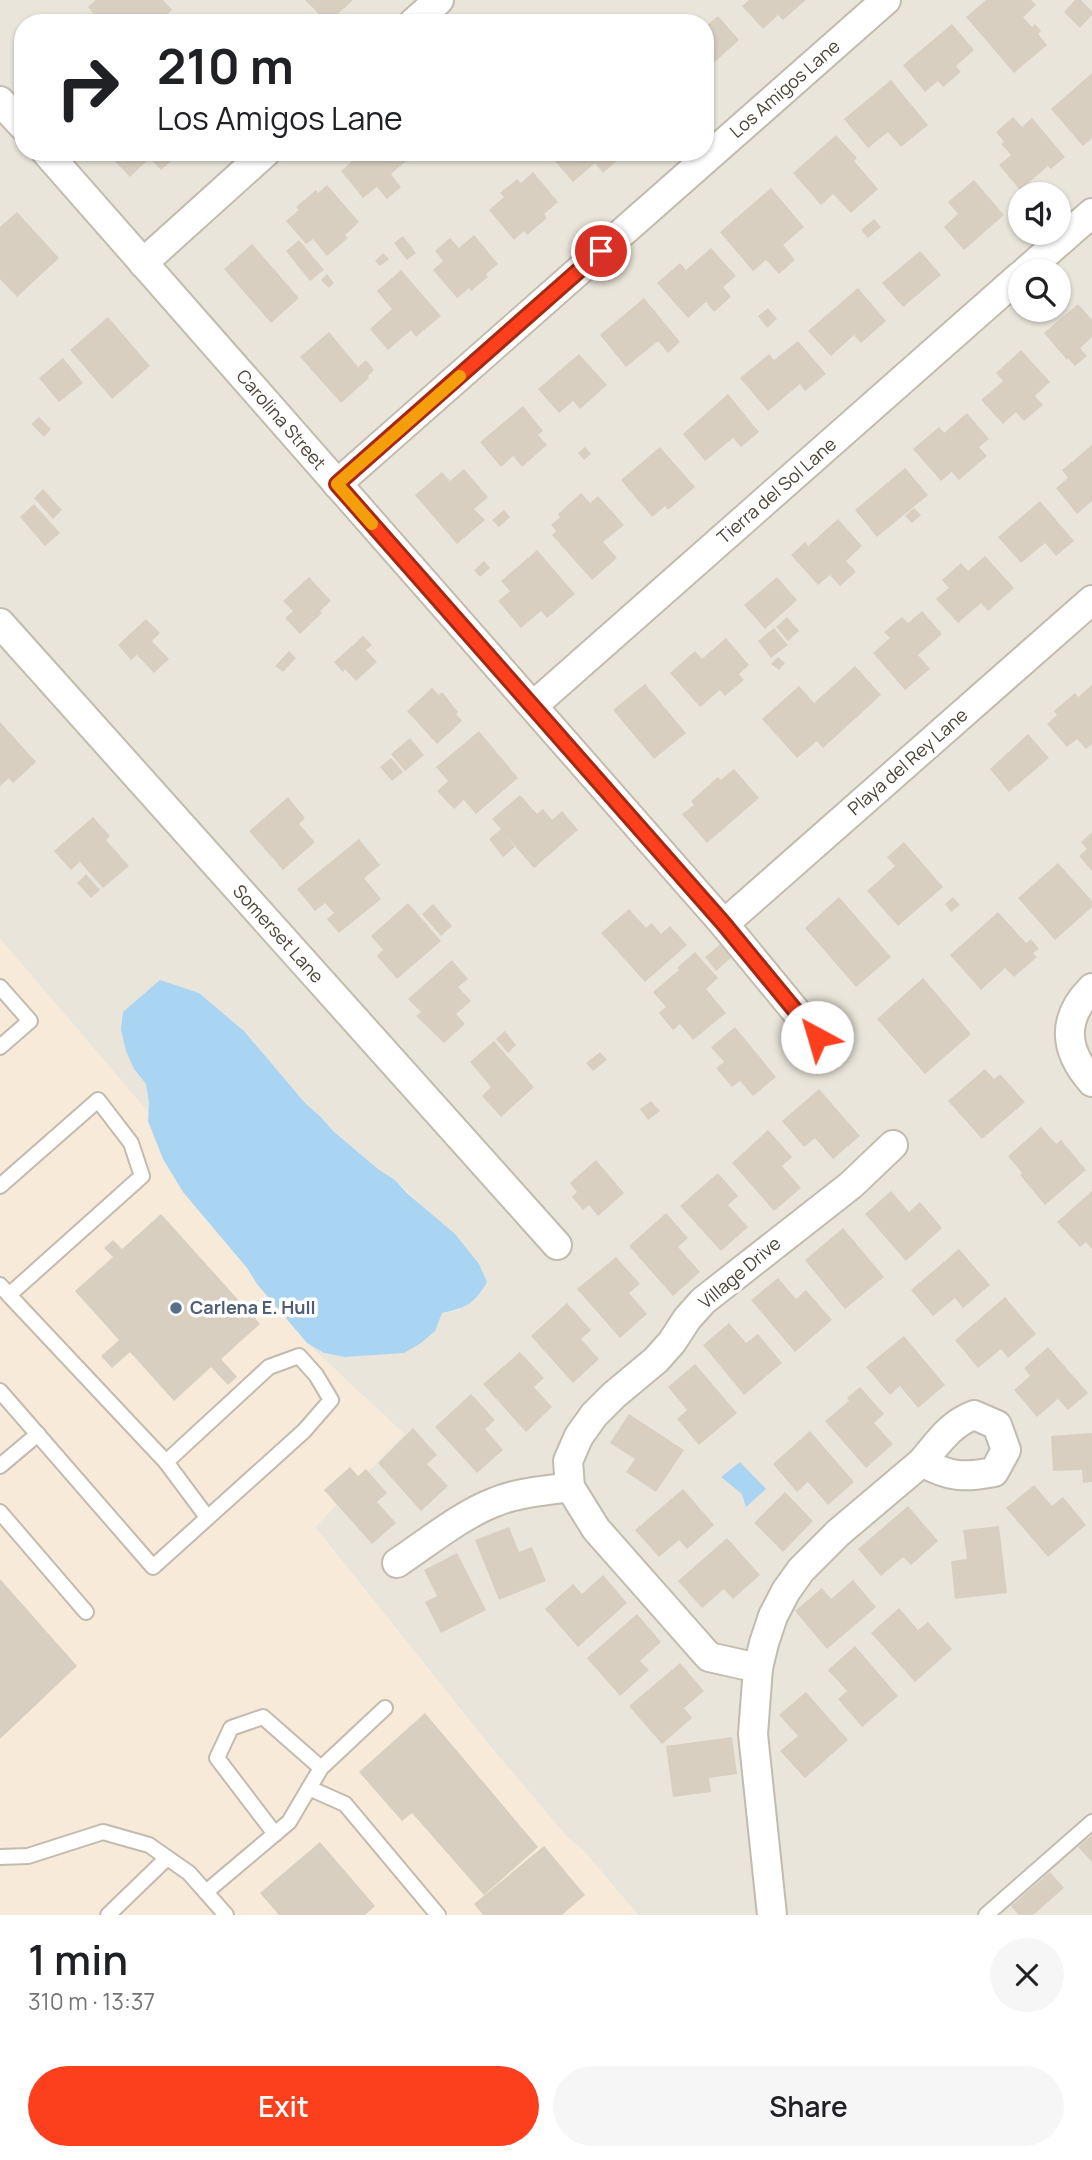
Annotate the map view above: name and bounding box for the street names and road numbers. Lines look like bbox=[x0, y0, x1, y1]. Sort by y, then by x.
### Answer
street label: Los Amigos Lane bbox=[724, 34, 844, 143]
street label: Carolina Street bbox=[232, 364, 332, 475]
street label: Tierra del Sol Lane bbox=[712, 432, 841, 549]
street label: Playa del Rey Lane bbox=[842, 703, 972, 820]
street label: Somerset Lane bbox=[228, 879, 329, 988]
street label: Village Drive bbox=[693, 1231, 785, 1314]

